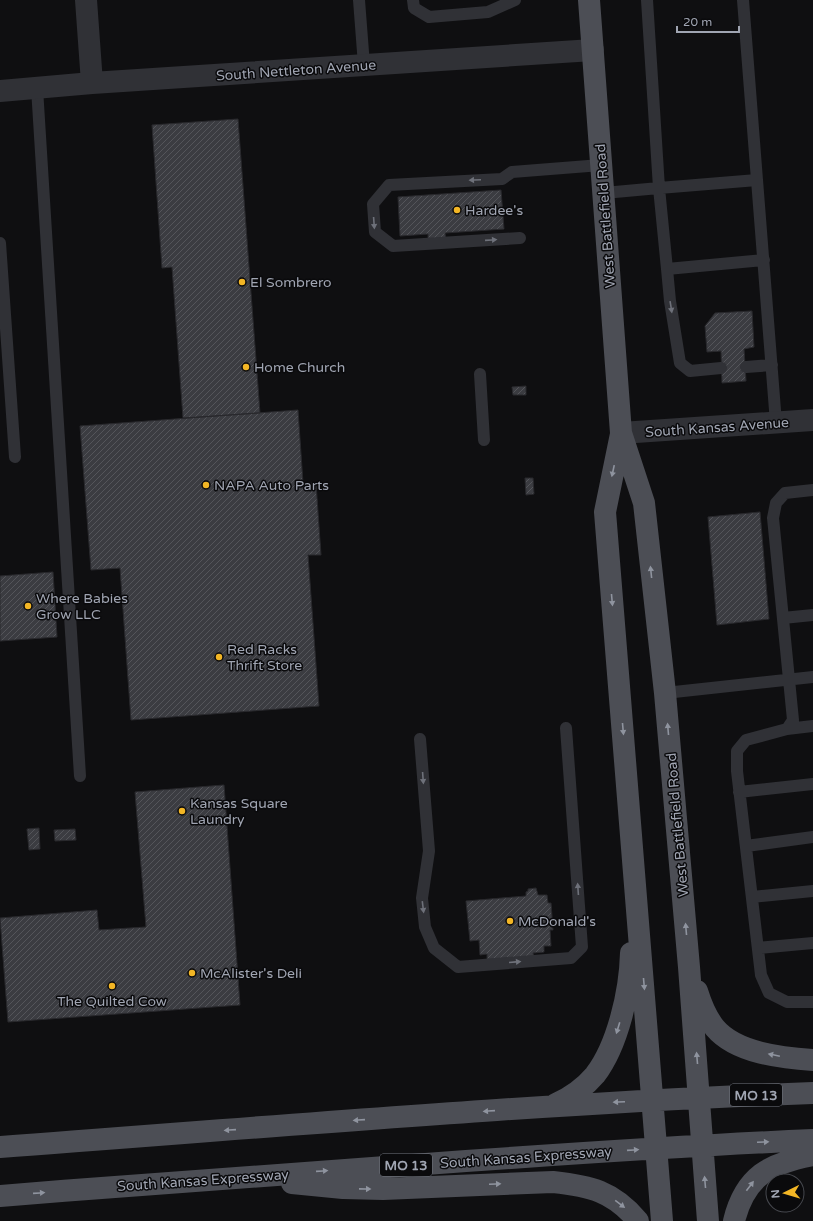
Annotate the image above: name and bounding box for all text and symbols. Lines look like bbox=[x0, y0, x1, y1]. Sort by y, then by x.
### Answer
scale bar bbox=[677, 8, 739, 34]
text: 20 m bbox=[683, 15, 712, 29]
street label: South Nettleton Avenue bbox=[215, 56, 377, 85]
street label: West Battlefield Road bbox=[592, 143, 619, 289]
one-way arrow bbox=[469, 177, 481, 184]
place label: Hardee's bbox=[465, 202, 523, 219]
marker: Hardee's bbox=[452, 205, 462, 215]
one-way arrow bbox=[371, 217, 378, 229]
one-way arrow bbox=[485, 236, 497, 243]
place label: El Sombrero bbox=[250, 274, 332, 291]
marker: El Sombrero bbox=[237, 277, 247, 287]
one-way arrow bbox=[668, 301, 674, 313]
place label: Home Church bbox=[254, 359, 345, 376]
marker: Home Church bbox=[241, 362, 251, 372]
street label: South Kansas Avenue bbox=[645, 414, 790, 441]
one-way arrow bbox=[610, 465, 616, 477]
place label: NAPA Auto Parts bbox=[214, 477, 329, 494]
marker: NAPA Auto Parts bbox=[201, 480, 211, 490]
one-way arrow bbox=[648, 566, 655, 578]
place label: Where Babies Grow LLC bbox=[36, 590, 128, 623]
one-way arrow bbox=[609, 594, 616, 606]
marker: Where Babies Grow LLC bbox=[23, 601, 33, 611]
place label: Red Racks Thrift Store bbox=[227, 641, 302, 674]
marker: Red Racks Thrift Store bbox=[214, 652, 224, 662]
one-way arrow bbox=[620, 723, 626, 735]
one-way arrow bbox=[665, 723, 672, 735]
street label: West Battlefield Road bbox=[663, 752, 692, 898]
one-way arrow bbox=[420, 772, 427, 784]
place label: Kansas Square Laundry bbox=[190, 795, 288, 828]
marker: Kansas Square Laundry bbox=[177, 806, 187, 816]
one-way arrow bbox=[574, 883, 581, 895]
one-way arrow bbox=[420, 901, 426, 913]
place label: McDonald's bbox=[518, 913, 596, 930]
marker: McDonald's bbox=[505, 916, 515, 926]
one-way arrow bbox=[683, 923, 689, 935]
one-way arrow bbox=[509, 959, 521, 966]
place label: McAlister's Deli bbox=[200, 965, 302, 982]
marker: McAlister's Deli bbox=[187, 968, 197, 978]
one-way arrow bbox=[640, 978, 647, 990]
marker: The Quilted Cow bbox=[107, 981, 117, 991]
place label: The Quilted Cow bbox=[57, 993, 167, 1010]
one-way arrow bbox=[614, 1022, 620, 1034]
one-way arrow bbox=[693, 1052, 700, 1064]
one-way arrow bbox=[768, 1052, 781, 1058]
road number: MO 13 bbox=[730, 1084, 782, 1106]
one-way arrow bbox=[612, 1099, 625, 1105]
one-way arrow bbox=[483, 1107, 495, 1114]
one-way arrow bbox=[353, 1117, 365, 1124]
one-way arrow bbox=[224, 1126, 236, 1133]
one-way arrow bbox=[757, 1139, 770, 1145]
street label: South Kansas Expressway bbox=[440, 1143, 613, 1172]
one-way arrow bbox=[627, 1146, 639, 1153]
road number: MO 13 bbox=[380, 1154, 432, 1176]
street label: South Kansas Expressway bbox=[117, 1166, 290, 1195]
one-way arrow bbox=[316, 1168, 328, 1175]
north arrow bbox=[765, 1173, 805, 1213]
one-way arrow bbox=[702, 1176, 709, 1188]
one-way arrow bbox=[746, 1180, 754, 1191]
one-way arrow bbox=[489, 1181, 501, 1188]
one-way arrow bbox=[359, 1186, 372, 1192]
one-way arrow bbox=[33, 1189, 45, 1196]
text: N bbox=[769, 1189, 782, 1199]
one-way arrow bbox=[615, 1200, 626, 1208]

